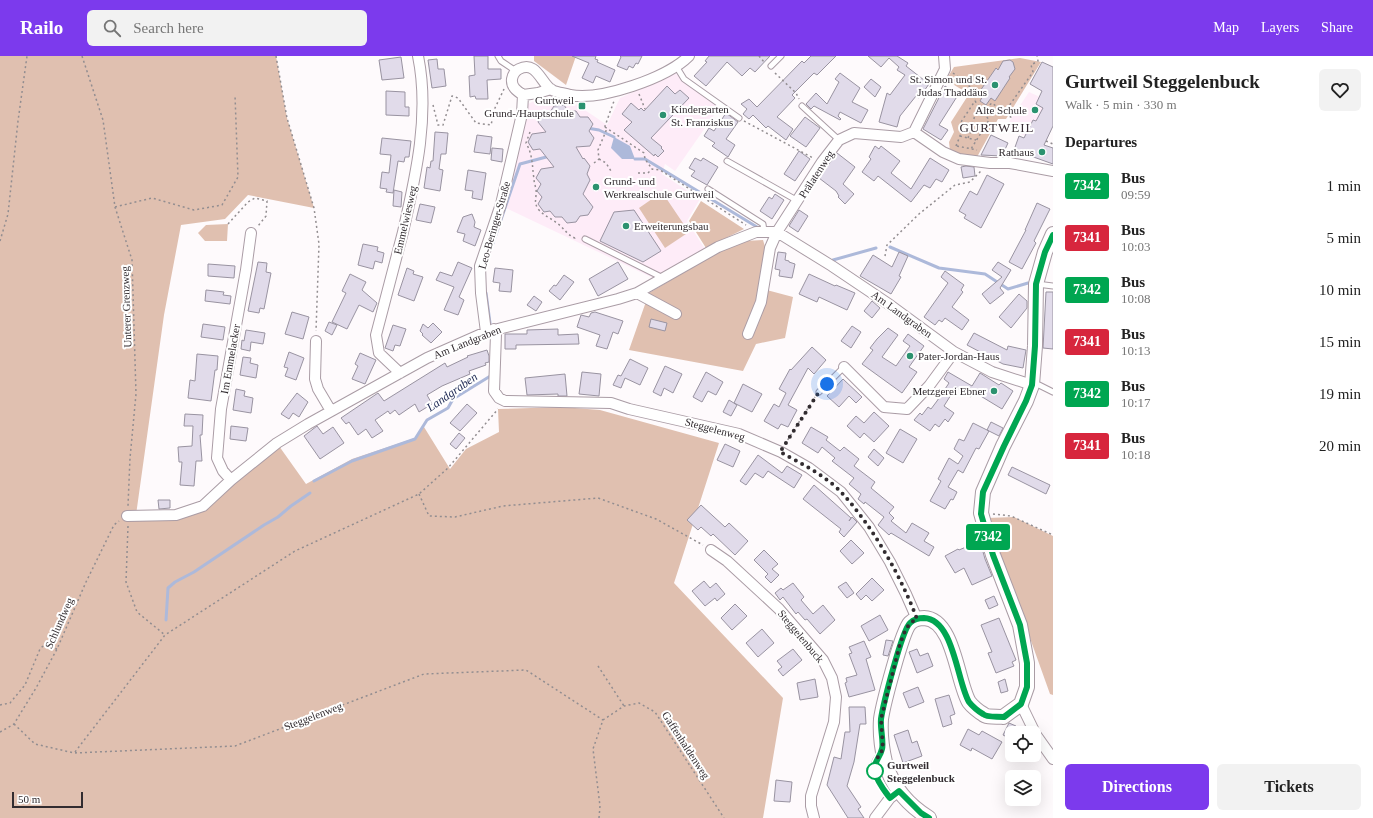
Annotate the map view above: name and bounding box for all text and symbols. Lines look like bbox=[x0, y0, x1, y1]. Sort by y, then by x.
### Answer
search box bbox=[87, 10, 367, 46]
text: Railo bbox=[20, 17, 63, 38]
icon: search bbox=[101, 17, 123, 39]
text: Search here bbox=[133, 20, 204, 36]
text: Map bbox=[1213, 20, 1239, 35]
text: Layers bbox=[1261, 20, 1299, 35]
text: Share bbox=[1321, 20, 1353, 35]
button: heart bbox=[1319, 69, 1361, 111]
text: Gurtweil Steggelenbuck bbox=[1065, 71, 1260, 92]
place label: St. Simon und St. Judas Thaddäus bbox=[910, 73, 987, 98]
marker: St. Simon und St. Judas Thaddäus bbox=[990, 80, 1000, 90]
place label: Gurtweil Grund-/Hauptschule bbox=[484, 94, 574, 119]
text: Walk · 5 min · 330 m bbox=[1065, 97, 1177, 112]
marker: Gurtweil Grund-/Hauptschule bbox=[577, 101, 587, 111]
place label: Kindergarten St. Franziskus bbox=[671, 103, 733, 128]
place label: Alte Schule bbox=[975, 104, 1027, 116]
marker: Alte Schule bbox=[1030, 105, 1040, 115]
marker: Kindergarten St. Franziskus bbox=[658, 110, 668, 120]
district label: GURTWEIL bbox=[959, 120, 1035, 135]
text: Departures bbox=[1065, 134, 1137, 150]
place label: Rathaus bbox=[999, 146, 1034, 158]
marker: Rathaus bbox=[1037, 147, 1047, 157]
street label: Prälatenweg bbox=[796, 148, 836, 200]
text: Bus bbox=[1121, 170, 1145, 186]
place label: Grund- und Werkrealschule Gurtweil bbox=[604, 175, 714, 200]
text: 7342 bbox=[1073, 178, 1101, 193]
text: 1 min bbox=[1326, 178, 1361, 194]
street label: Leo-Beringer-Straße bbox=[476, 180, 512, 270]
marker: Grund- und Werkrealschule Gurtweil bbox=[591, 182, 601, 192]
street label: Emmelwiesweg bbox=[391, 184, 419, 256]
text: 09:59 bbox=[1121, 187, 1151, 202]
place label: Erweiterungsbau bbox=[634, 220, 709, 232]
marker: Erweiterungsbau bbox=[621, 221, 631, 231]
text: Bus bbox=[1121, 222, 1145, 238]
text: 7341 bbox=[1073, 230, 1101, 245]
text: 5 min bbox=[1326, 230, 1361, 246]
text: 10:03 bbox=[1121, 239, 1151, 254]
street label: Unterer Grenzweg bbox=[119, 266, 133, 348]
text: Bus bbox=[1121, 274, 1145, 290]
text: 7342 bbox=[1073, 282, 1101, 297]
text: 10 min bbox=[1319, 282, 1361, 298]
street label: Am Landgraben bbox=[869, 288, 935, 340]
text: 10:08 bbox=[1121, 291, 1151, 306]
street label: Im Emmelacker bbox=[218, 323, 242, 395]
street label: Am Landgraben bbox=[431, 323, 503, 361]
text: Bus bbox=[1121, 326, 1145, 342]
text: 7341 bbox=[1073, 334, 1101, 349]
text: 15 min bbox=[1319, 334, 1361, 350]
text: 10:13 bbox=[1121, 343, 1151, 358]
place label: Pater-Jordan-Haus bbox=[918, 350, 1000, 362]
marker: Pater-Jordan-Haus bbox=[905, 351, 915, 361]
water label: Landgraben bbox=[423, 369, 480, 415]
your location bbox=[817, 374, 837, 394]
text: Bus bbox=[1121, 378, 1145, 394]
place label: Metzgerei Ebner bbox=[912, 385, 986, 397]
marker: Metzgerei Ebner bbox=[989, 386, 999, 396]
text: 7342 bbox=[1073, 386, 1101, 401]
text: 19 min bbox=[1319, 386, 1361, 402]
text: 10:17 bbox=[1121, 395, 1151, 410]
street label: Steggelenweg bbox=[684, 415, 747, 443]
text: Bus bbox=[1121, 430, 1145, 446]
text: 7341 bbox=[1073, 438, 1101, 453]
text: 20 min bbox=[1319, 438, 1361, 454]
text: 10:18 bbox=[1121, 447, 1151, 462]
line badge: 7342 bbox=[960, 524, 1016, 550]
text: 7342 bbox=[974, 529, 1002, 544]
street label: Schlundweg bbox=[42, 595, 76, 650]
street label: Steggelenbuck bbox=[776, 607, 827, 665]
street label: Steggelenweg bbox=[282, 699, 344, 733]
street label: Gaffenhaldenweg bbox=[660, 709, 713, 781]
map controls bbox=[1005, 726, 1041, 806]
button: locate bbox=[1005, 726, 1041, 762]
place label: Gurtweil Steggelenbuck bbox=[887, 759, 956, 784]
marker: Gurtweil Steggelenbuck bbox=[866, 762, 884, 780]
button: Directions bbox=[1065, 764, 1209, 810]
button: Tickets bbox=[1217, 764, 1361, 810]
button: layers bbox=[1005, 770, 1041, 806]
scale bar bbox=[12, 790, 83, 809]
text: 50 m bbox=[18, 793, 40, 805]

